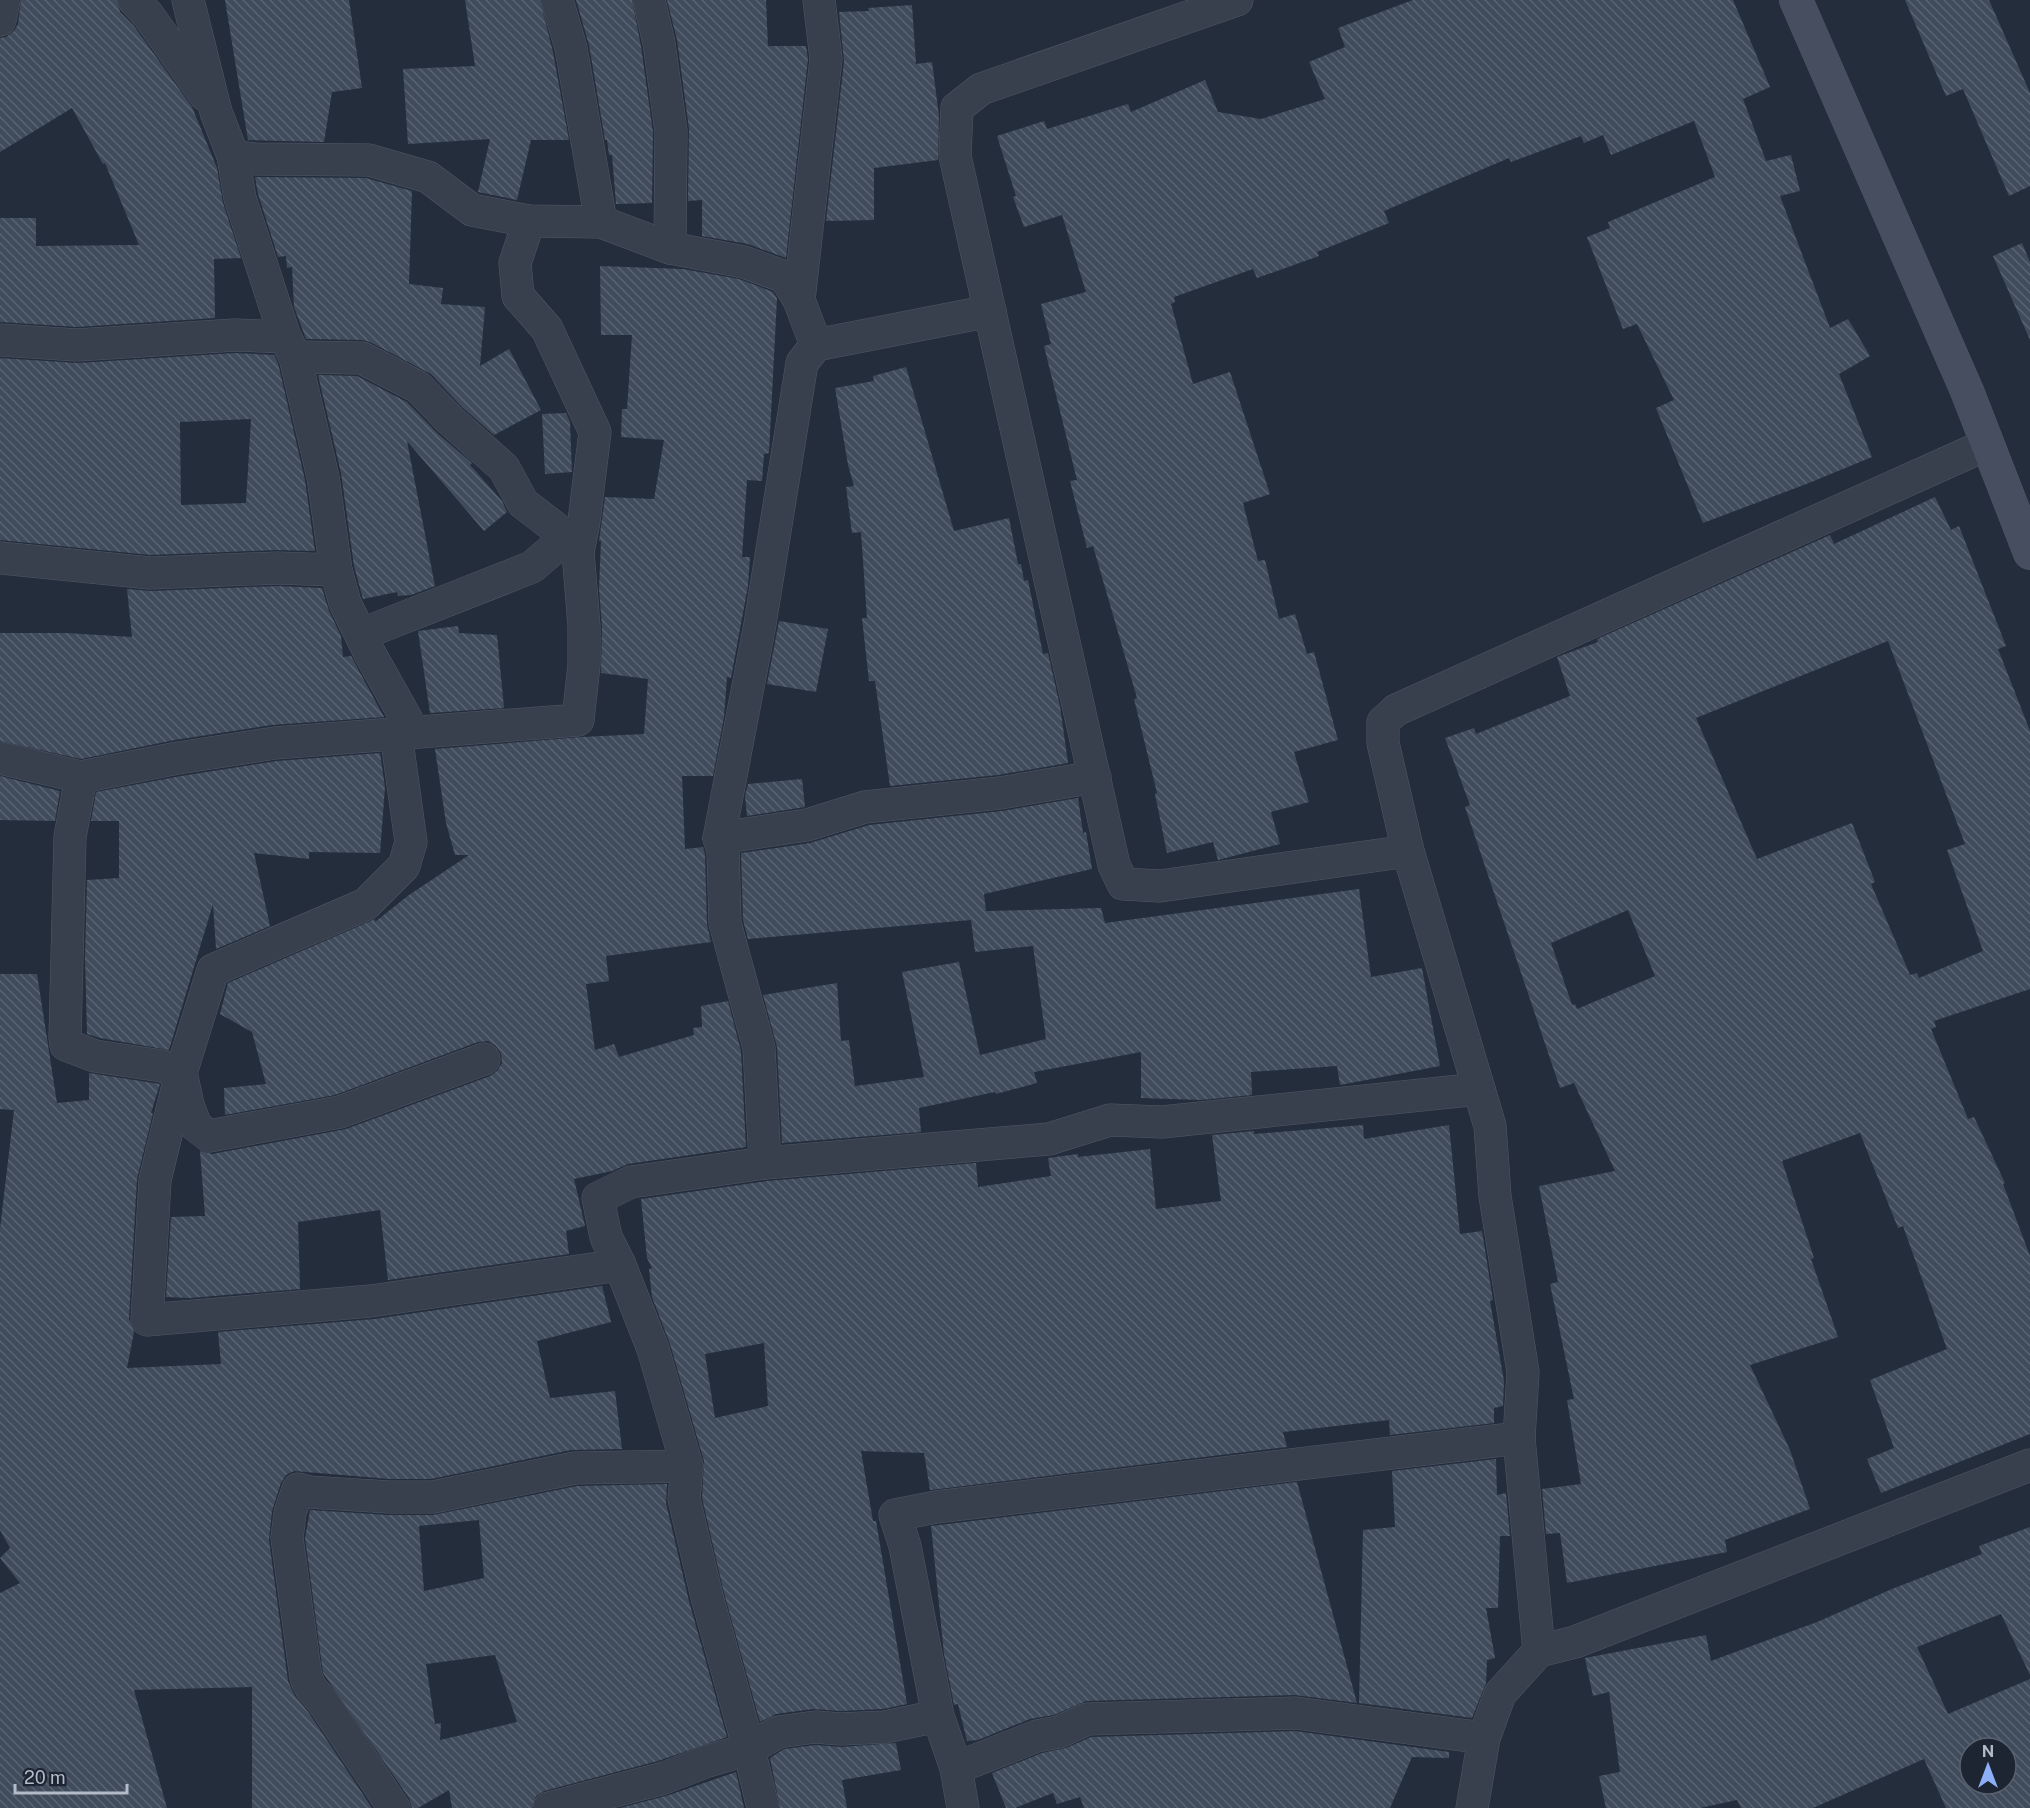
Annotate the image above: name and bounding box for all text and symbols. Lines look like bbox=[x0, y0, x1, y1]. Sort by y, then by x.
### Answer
north arrow bbox=[1958, 1736, 2018, 1796]
text: N bbox=[1982, 1742, 1994, 1761]
scale bar bbox=[15, 1757, 128, 1795]
text: 20 m bbox=[24, 1767, 66, 1788]

